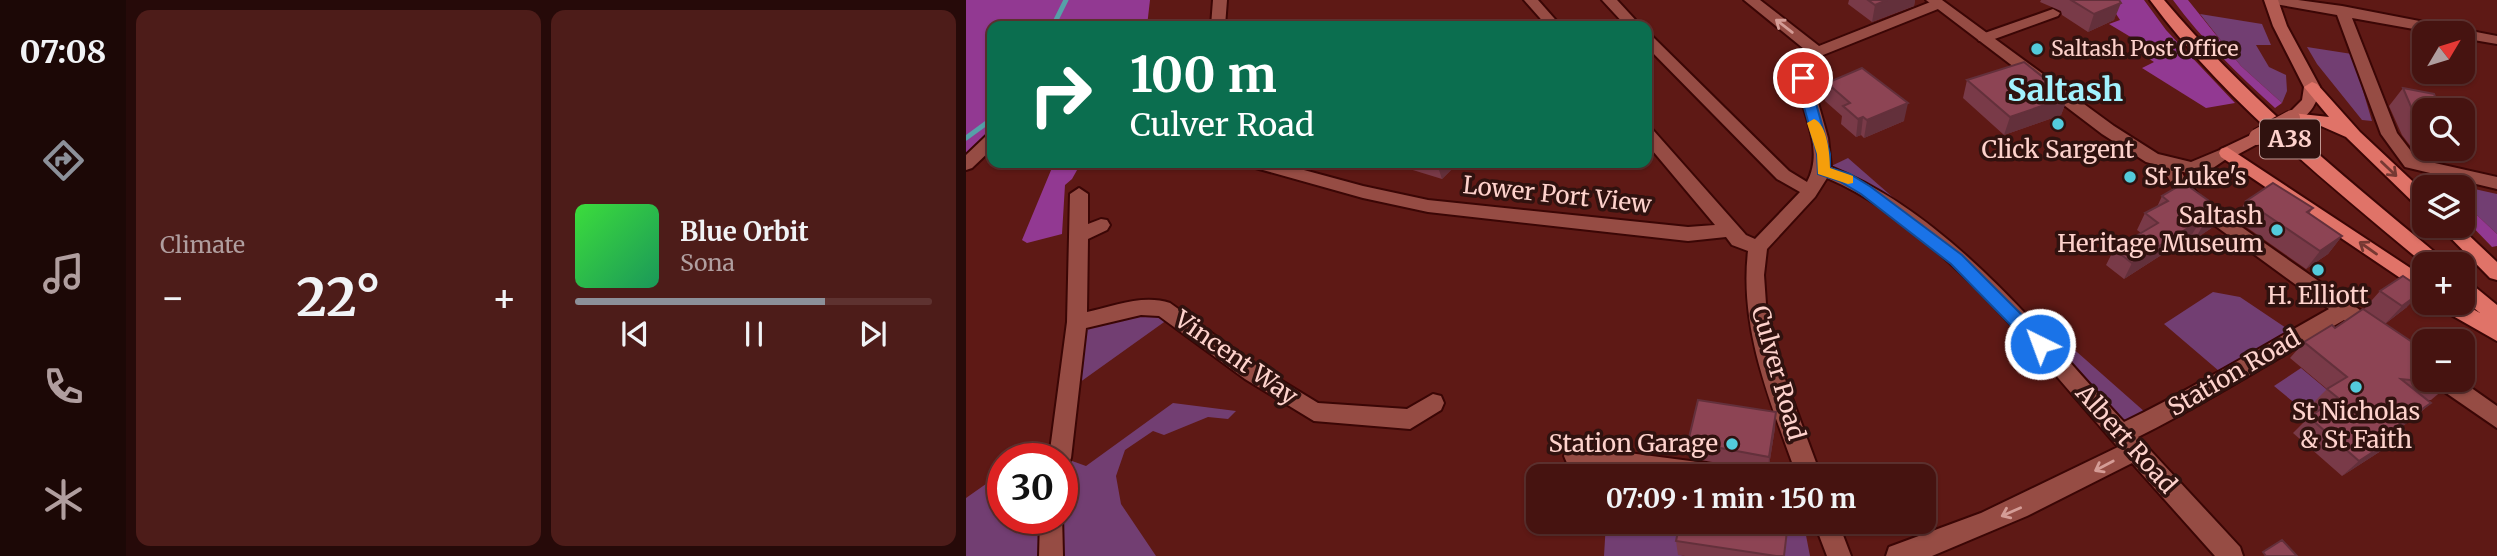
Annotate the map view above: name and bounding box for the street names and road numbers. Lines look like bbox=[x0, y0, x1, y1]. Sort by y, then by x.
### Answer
road number: A38 bbox=[2260, 120, 2320, 158]
street label: Lower Port View bbox=[1461, 169, 1654, 220]
street label: Culver Road bbox=[1745, 302, 1812, 444]
street label: Vincent Way bbox=[1168, 303, 1304, 412]
street label: Station Road bbox=[2162, 322, 2305, 423]
street label: Albert Road bbox=[2069, 377, 2183, 500]

